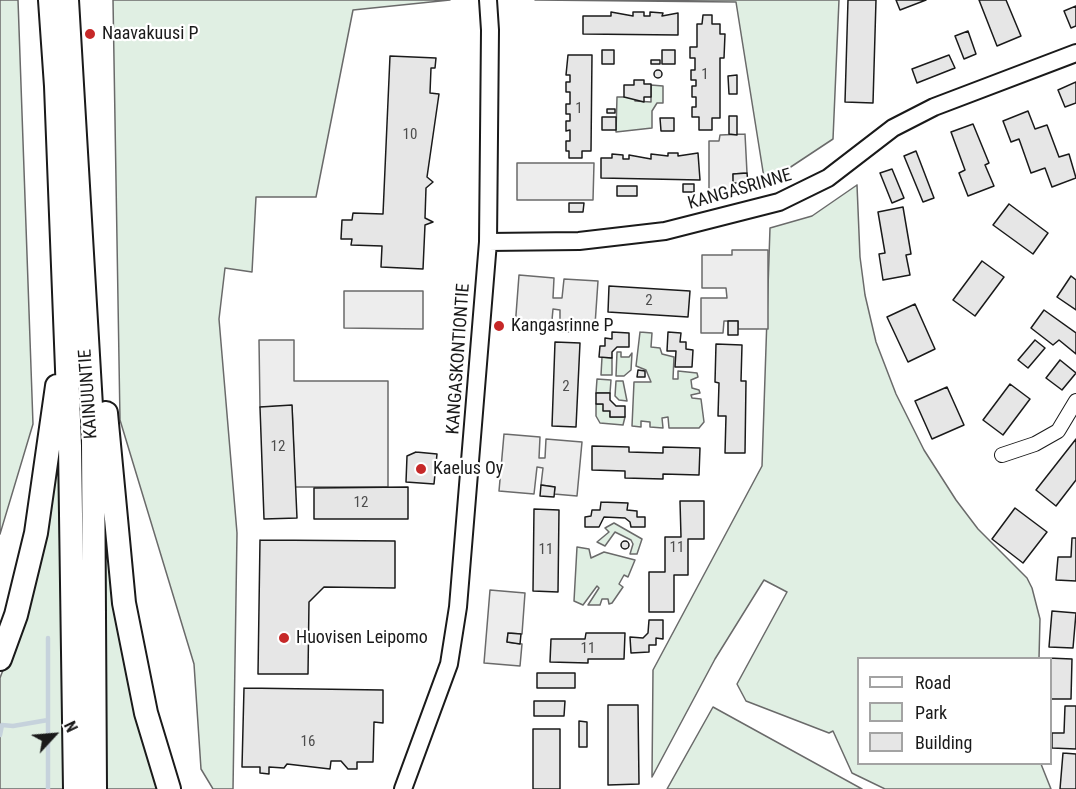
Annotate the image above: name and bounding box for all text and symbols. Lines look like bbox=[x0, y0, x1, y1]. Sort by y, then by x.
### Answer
place label: Naavakuusi P bbox=[102, 23, 198, 45]
marker: Naavakuusi P bbox=[83, 27, 97, 41]
house number: 1 bbox=[701, 66, 709, 84]
house number: 1 bbox=[575, 100, 583, 118]
house number: 10 bbox=[403, 126, 417, 144]
street label: KANGASRINNE bbox=[686, 165, 794, 215]
street label: KANGASKONTIONTIE bbox=[443, 283, 475, 435]
house number: 2 bbox=[645, 292, 653, 310]
place label: Kangasrinne P bbox=[511, 315, 613, 337]
marker: Kangasrinne P bbox=[492, 319, 506, 333]
street label: KAINUUNTIE bbox=[75, 348, 103, 440]
house number: 2 bbox=[562, 378, 570, 396]
house number: 12 bbox=[271, 438, 285, 456]
place label: Kaelus Oy bbox=[433, 458, 503, 480]
marker: Kaelus Oy bbox=[414, 462, 428, 476]
house number: 12 bbox=[354, 494, 368, 512]
house number: 11 bbox=[670, 539, 684, 557]
house number: 11 bbox=[539, 541, 553, 559]
place label: Huovisen Leipomo bbox=[296, 627, 428, 649]
marker: Huovisen Leipomo bbox=[277, 631, 291, 645]
house number: 11 bbox=[581, 640, 595, 658]
legend bbox=[857, 657, 1052, 765]
text: Road bbox=[915, 672, 951, 693]
text: Park bbox=[915, 702, 947, 723]
north arrow bbox=[24, 705, 84, 765]
text: N bbox=[60, 718, 81, 735]
text: Building bbox=[915, 732, 972, 753]
house number: 16 bbox=[301, 733, 315, 751]

